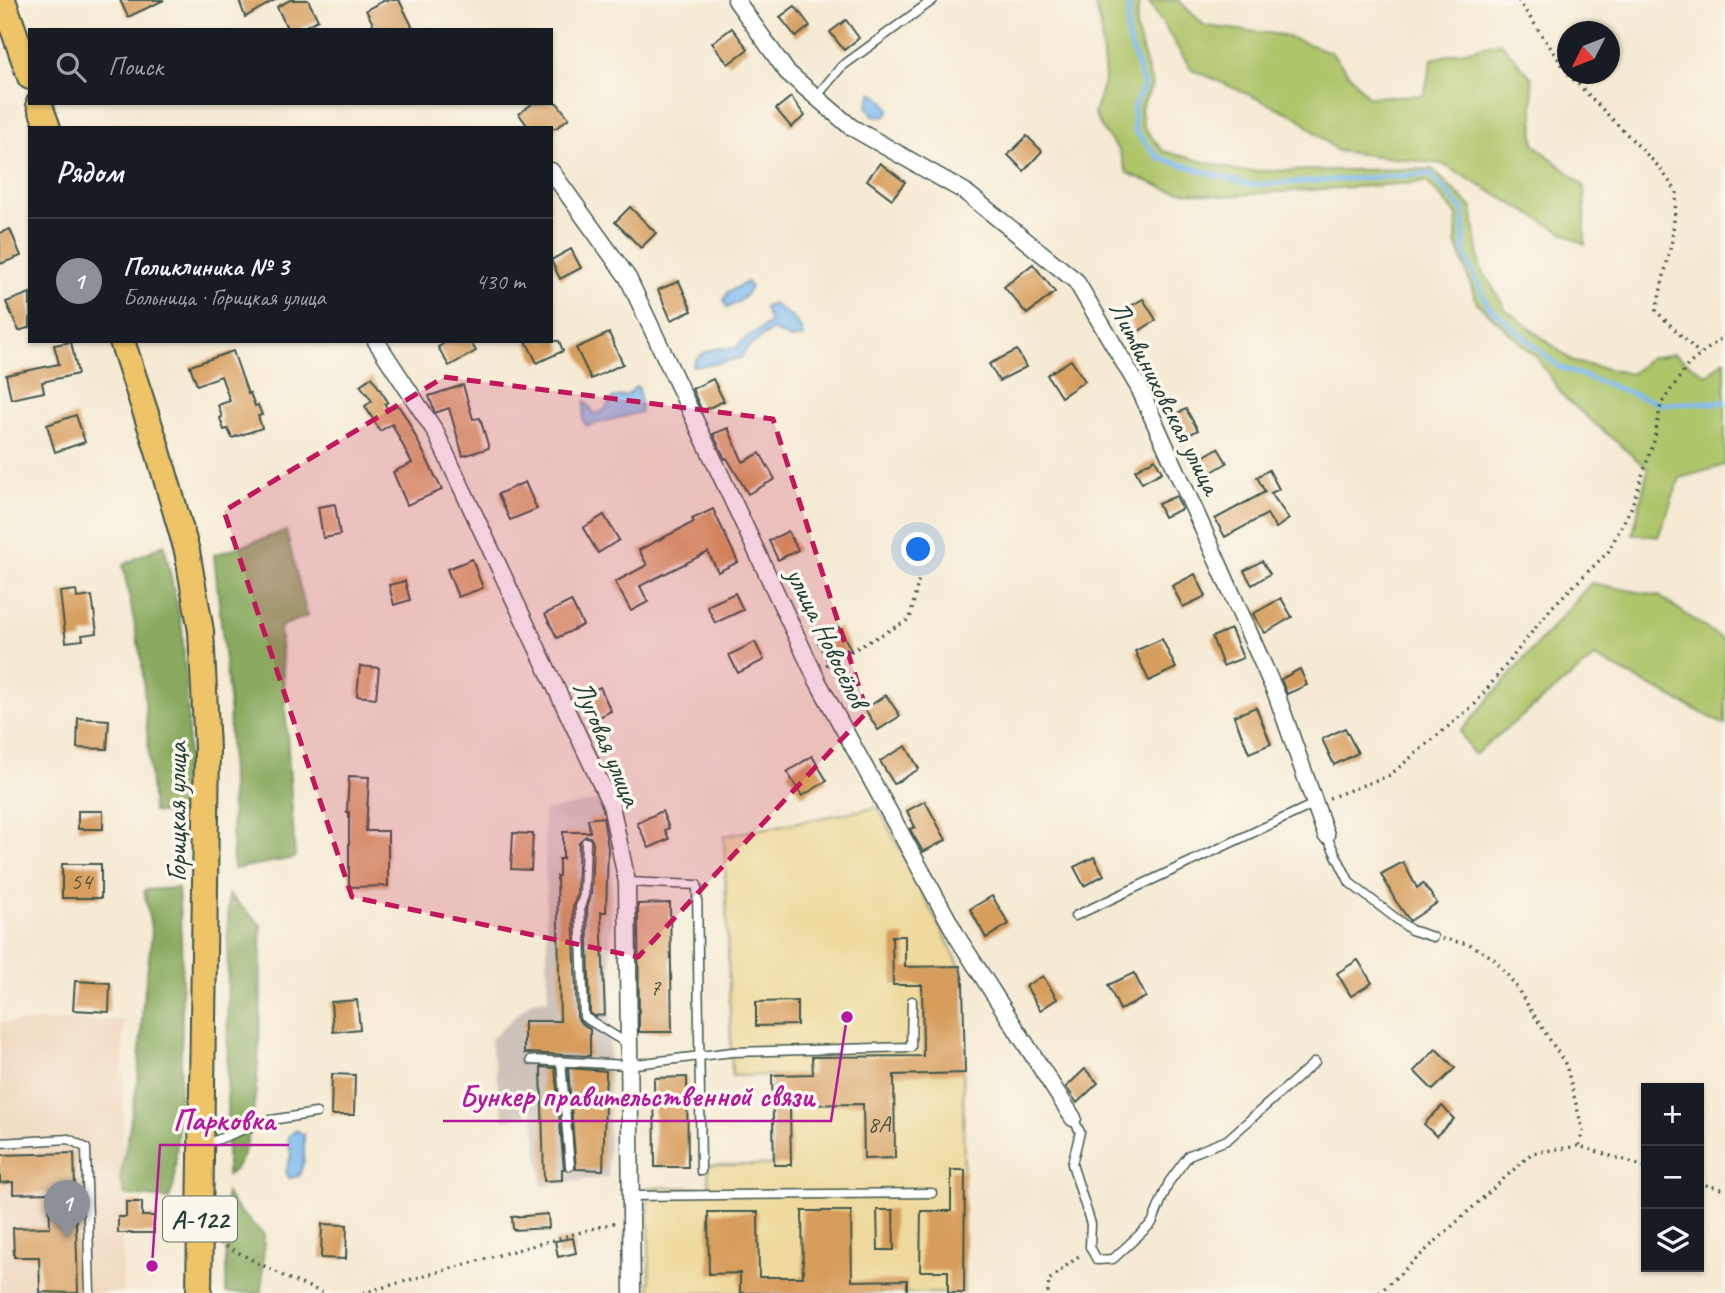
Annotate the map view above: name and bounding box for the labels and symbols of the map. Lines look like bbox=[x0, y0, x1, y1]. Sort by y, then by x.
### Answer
north arrow bbox=[1557, 21, 1620, 84]
street label: Литвиниховская улица bbox=[1102, 295, 1231, 502]
your location bbox=[901, 532, 935, 566]
street label: улица Новосёлов bbox=[778, 560, 879, 717]
street label: Луговая улица bbox=[565, 675, 650, 813]
street label: Горицкая улица bbox=[159, 740, 194, 882]
house number: 54 bbox=[70, 866, 94, 896]
house number: 7 bbox=[650, 972, 662, 1002]
callout: Бункер правительственной связи bbox=[443, 1070, 831, 1121]
text: Бункер правительственной связи bbox=[459, 1077, 816, 1115]
callout: Парковка bbox=[160, 1094, 289, 1145]
text: Парковка bbox=[173, 1101, 278, 1139]
house number: 8А bbox=[868, 1109, 891, 1139]
pin: 1 bbox=[44, 1180, 90, 1238]
road number: А-122 bbox=[163, 1196, 237, 1242]

